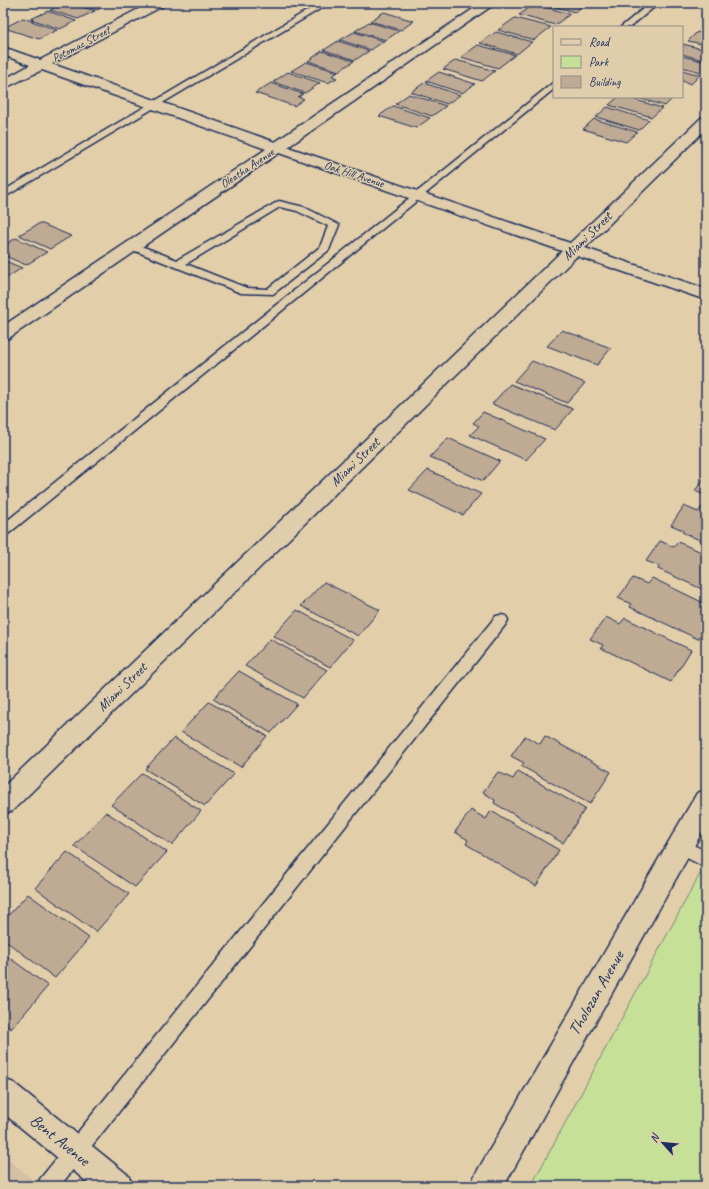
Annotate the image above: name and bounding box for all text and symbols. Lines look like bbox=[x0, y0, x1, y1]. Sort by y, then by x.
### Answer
street label: Potomac Street bbox=[49, 21, 115, 66]
legend bbox=[553, 26, 683, 98]
text: Road bbox=[589, 34, 611, 50]
text: Park bbox=[589, 54, 610, 70]
text: Building bbox=[589, 74, 621, 90]
street label: Oleatha Avenue bbox=[217, 143, 278, 192]
street label: Oak Hill Avenue bbox=[322, 157, 387, 192]
street label: Miami Street bbox=[559, 207, 616, 264]
street label: Miami Street bbox=[327, 433, 384, 490]
street label: Miami Street bbox=[94, 658, 151, 715]
street label: Tholozan Avenue bbox=[563, 946, 629, 1039]
street label: Bent Avenue bbox=[26, 1110, 95, 1171]
north arrow bbox=[643, 1123, 683, 1163]
text: N bbox=[646, 1130, 663, 1145]

